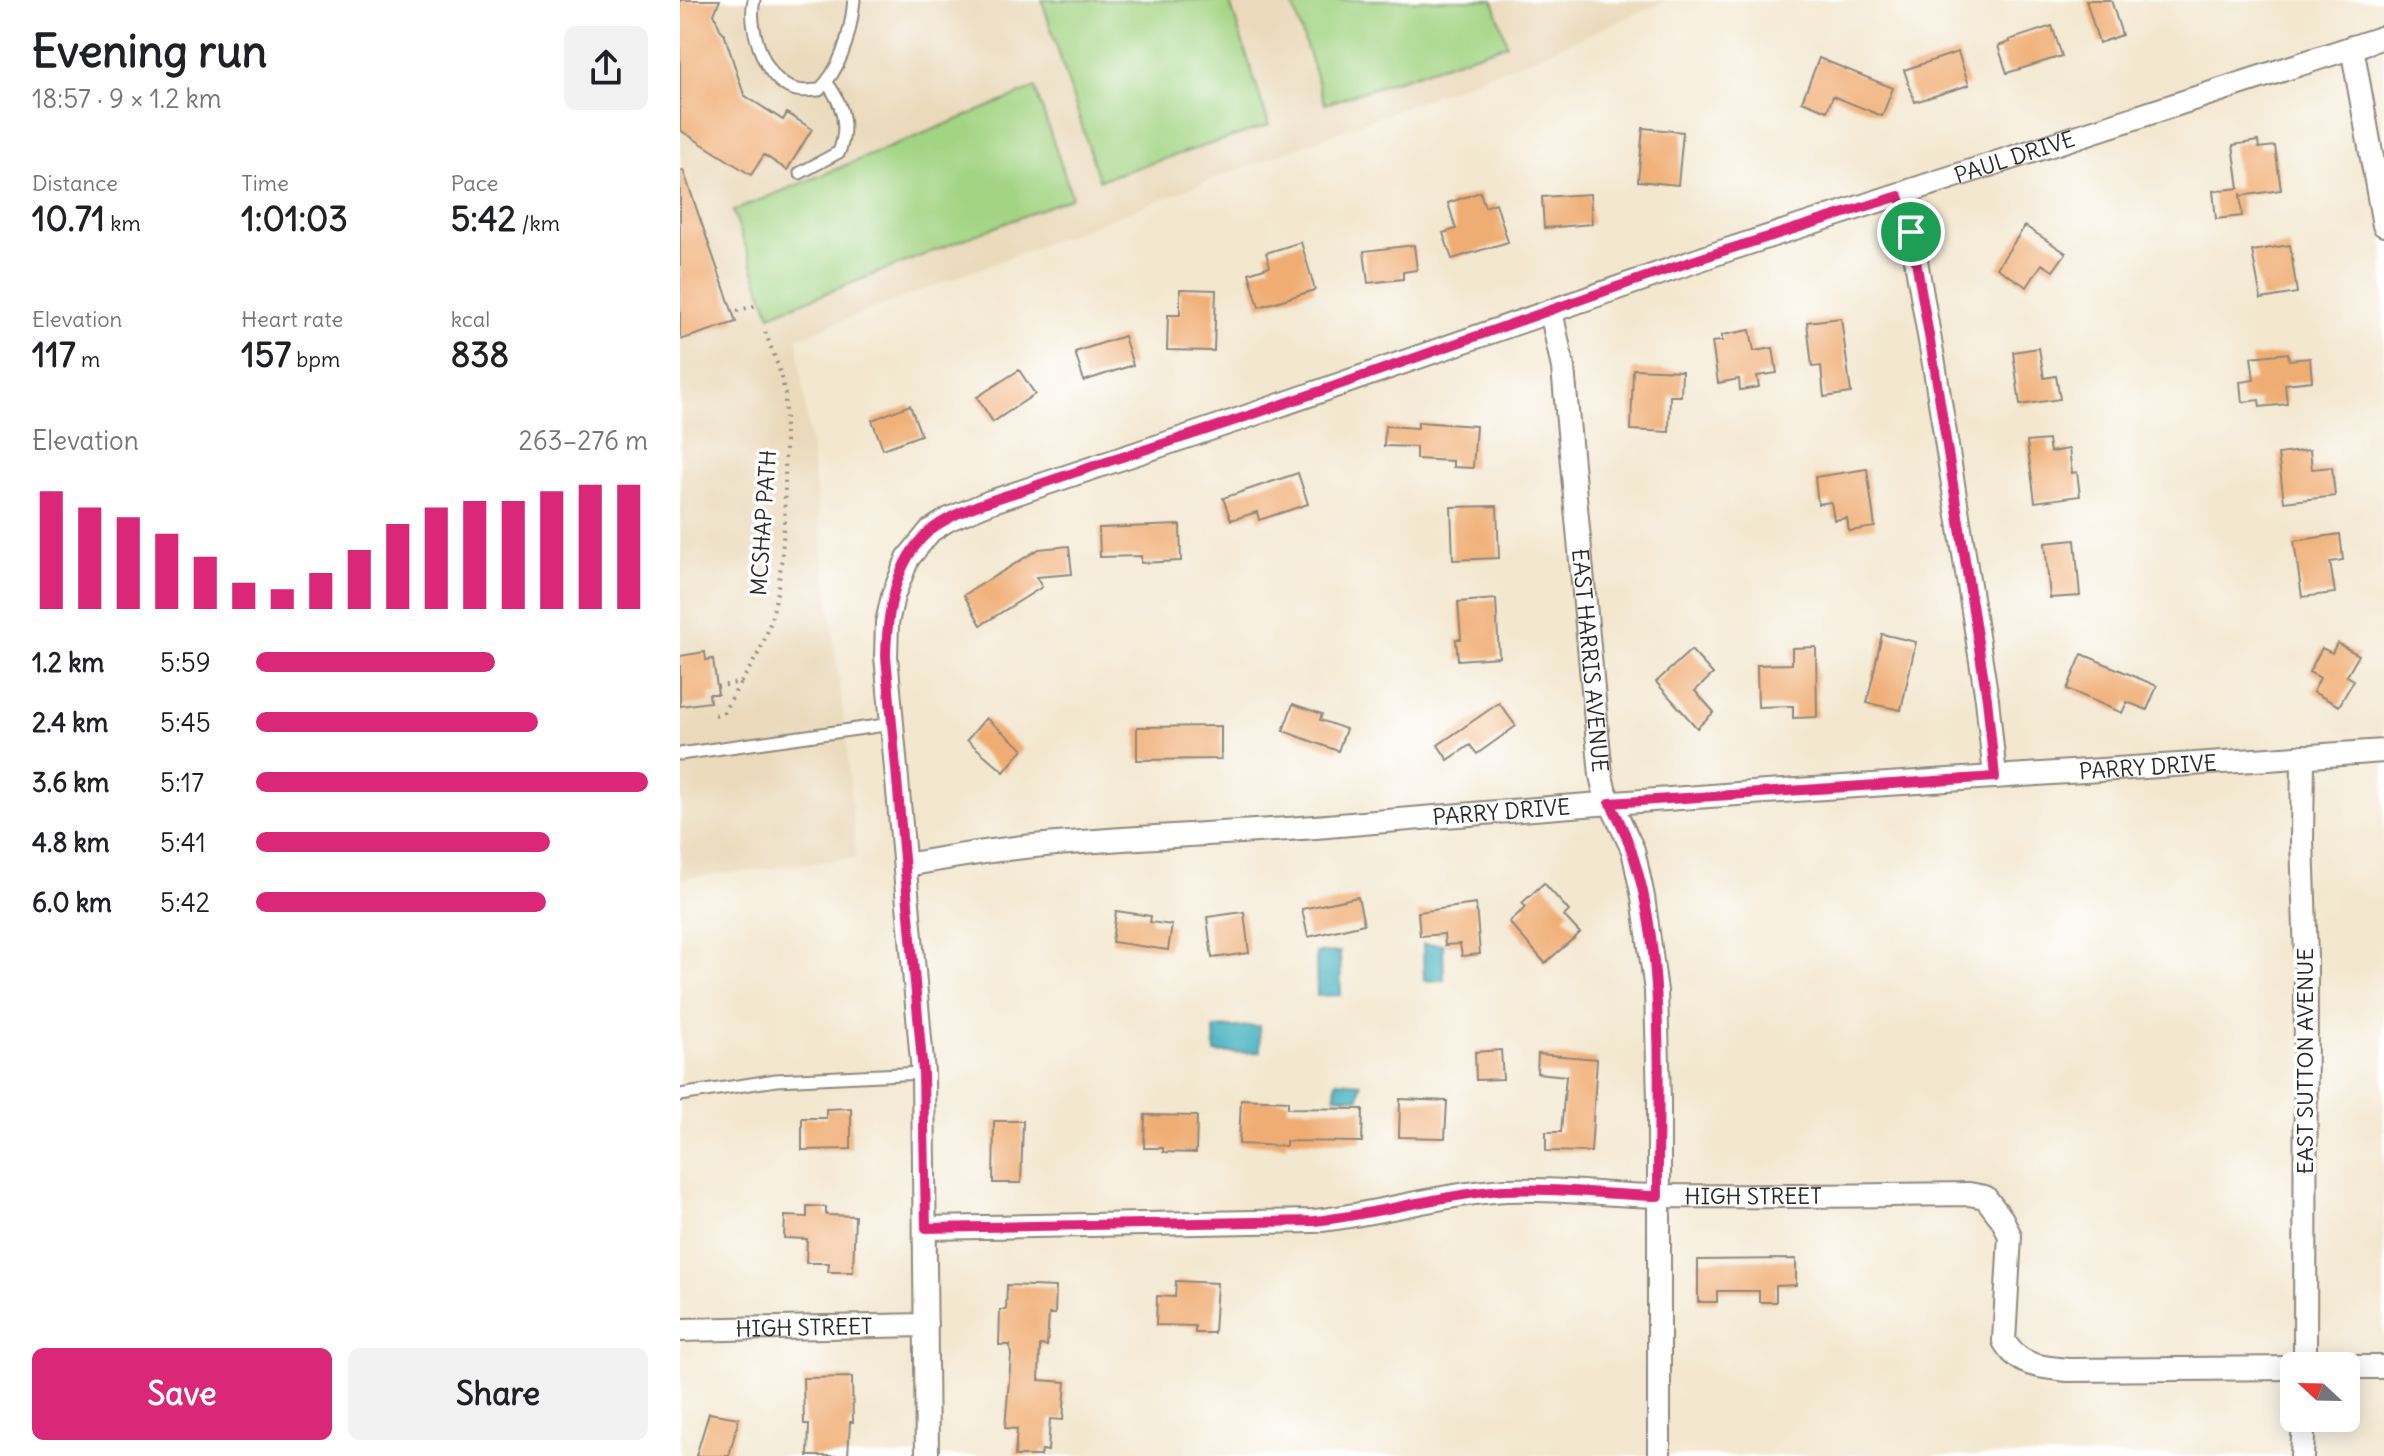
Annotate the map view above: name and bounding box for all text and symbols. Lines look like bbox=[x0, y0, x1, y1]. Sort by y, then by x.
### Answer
text: Evening run bbox=[32, 24, 267, 79]
button: share bbox=[564, 26, 648, 110]
text: 18:57 · 9 × 1.2 km bbox=[32, 82, 222, 115]
street label: PAUL DRIVE bbox=[1951, 124, 2078, 189]
text: Distance bbox=[32, 169, 118, 197]
text: Time bbox=[241, 169, 289, 197]
text: Pace bbox=[451, 169, 498, 197]
text: 10.71 bbox=[32, 197, 105, 240]
text: 1:01:03 bbox=[241, 197, 348, 240]
text: 5:42 bbox=[451, 197, 516, 240]
pin bbox=[1877, 198, 1945, 266]
text: km bbox=[105, 209, 141, 237]
text: /km bbox=[516, 209, 560, 237]
icon: arrive bbox=[1889, 210, 1933, 254]
text: Elevation bbox=[32, 305, 122, 333]
text: Heart rate bbox=[241, 305, 343, 333]
text: kcal bbox=[451, 305, 490, 333]
text: 117 bbox=[32, 333, 76, 376]
text: 157 bbox=[241, 333, 291, 376]
text: 838 bbox=[451, 333, 509, 376]
text: m bbox=[76, 345, 100, 373]
text: bpm bbox=[291, 345, 340, 373]
text: Elevation bbox=[32, 424, 139, 457]
text: 263–276 m bbox=[519, 424, 648, 457]
street label: MCSHAP PATH bbox=[744, 449, 782, 597]
street label: EAST HARRIS AVENUE bbox=[1566, 547, 1615, 773]
text: 1.2 km bbox=[32, 646, 104, 679]
text: 5:59 bbox=[160, 646, 211, 679]
text: 2.4 km bbox=[32, 706, 108, 739]
text: 5:45 bbox=[160, 706, 211, 739]
street label: PARRY DRIVE bbox=[2078, 748, 2217, 785]
text: 3.6 km bbox=[32, 766, 109, 799]
text: 5:17 bbox=[160, 766, 204, 799]
street label: PARRY DRIVE bbox=[1431, 792, 1571, 831]
text: 4.8 km bbox=[32, 826, 110, 859]
text: 5:41 bbox=[160, 826, 206, 859]
text: 6.0 km bbox=[32, 886, 112, 919]
text: 5:42 bbox=[160, 886, 210, 919]
street label: EAST SUTTON AVENUE bbox=[2291, 948, 2319, 1174]
street label: HIGH STREET bbox=[1685, 1182, 1822, 1210]
street label: HIGH STREET bbox=[735, 1312, 873, 1343]
button: Save bbox=[32, 1348, 332, 1440]
button: Share bbox=[348, 1348, 648, 1440]
north arrow bbox=[2280, 1352, 2360, 1432]
map controls bbox=[2280, 1352, 2360, 1432]

